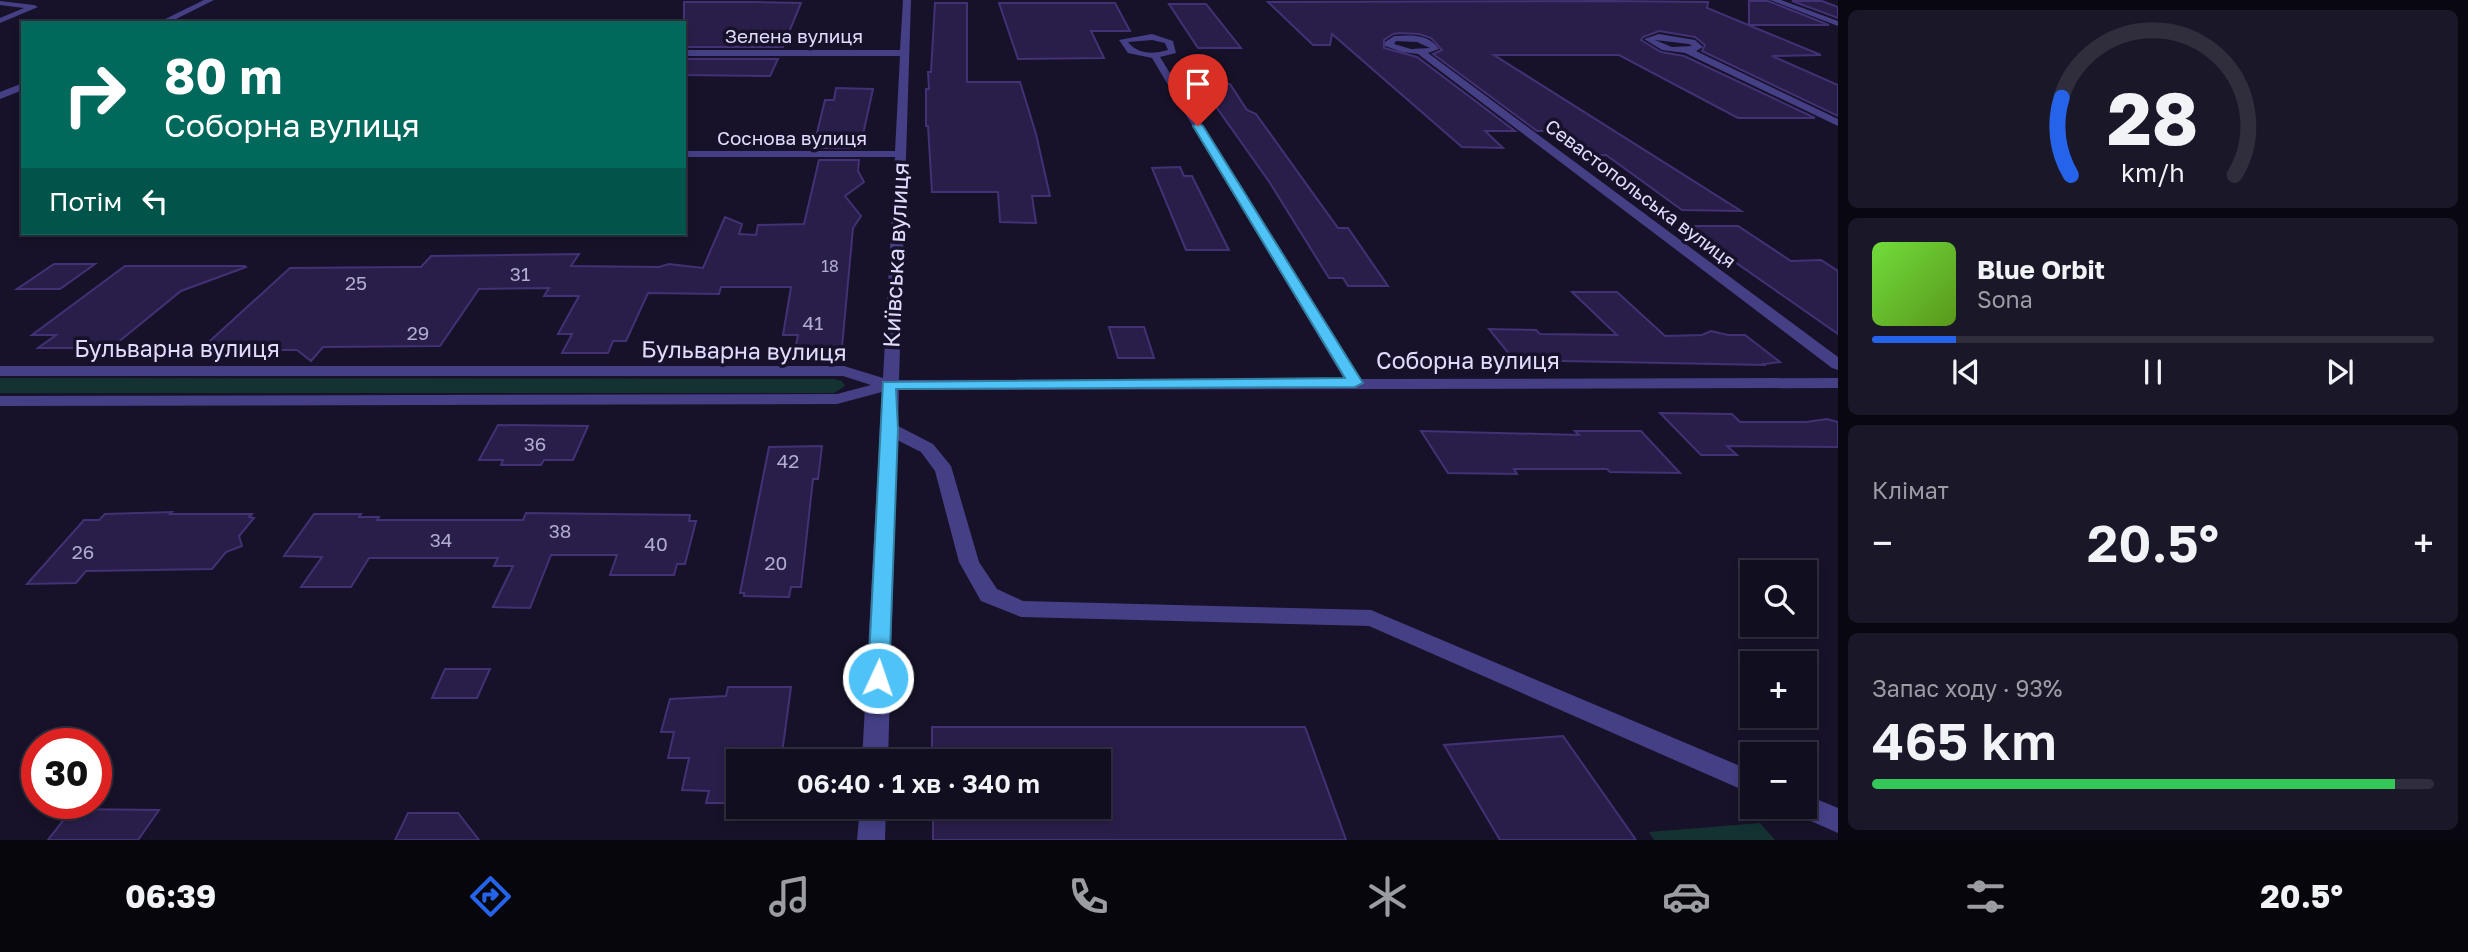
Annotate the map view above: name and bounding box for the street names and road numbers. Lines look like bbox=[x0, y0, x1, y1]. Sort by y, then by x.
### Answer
street label: Зелена вулиця bbox=[725, 24, 863, 47]
street label: Севастопольська вулиця bbox=[1541, 114, 1741, 272]
street label: Соснова вулиця bbox=[717, 126, 867, 149]
street label: Київська вулиця bbox=[876, 162, 914, 348]
street label: Бульварна вулиця bbox=[74, 334, 280, 362]
street label: Бульварна вулиця bbox=[641, 334, 847, 366]
street label: Соборна вулиця bbox=[1376, 346, 1560, 374]

